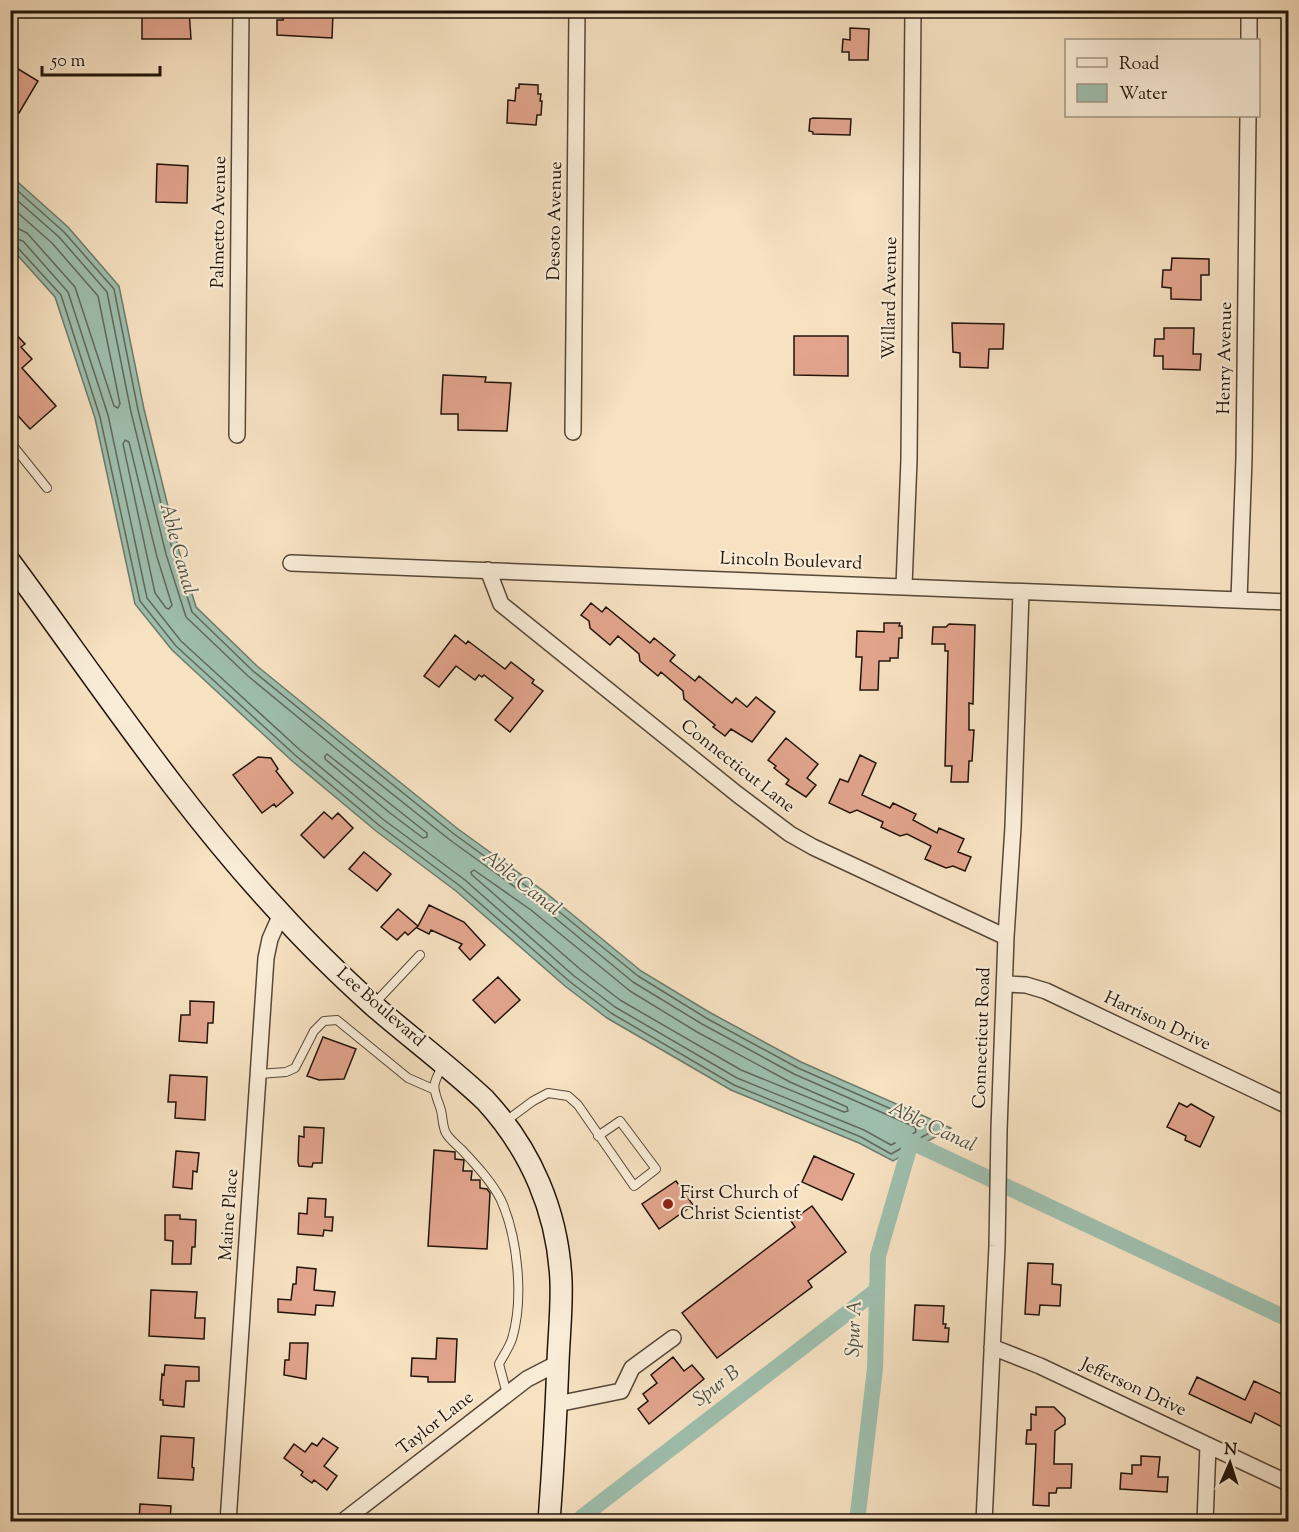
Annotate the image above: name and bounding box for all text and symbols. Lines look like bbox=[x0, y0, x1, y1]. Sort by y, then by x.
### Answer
scale bar bbox=[42, 39, 160, 77]
legend bbox=[1065, 39, 1260, 117]
text: 50 m bbox=[50, 49, 86, 75]
text: Road bbox=[1119, 52, 1159, 78]
text: Water bbox=[1119, 82, 1168, 108]
street label: Palmetto Avenue bbox=[206, 156, 234, 288]
street label: Desoto Avenue bbox=[542, 161, 570, 281]
street label: Willard Avenue bbox=[877, 236, 905, 360]
street label: Henry Avenue bbox=[1212, 301, 1240, 415]
water label: Able Canal bbox=[151, 500, 203, 598]
street label: Lincoln Boulevard bbox=[719, 547, 863, 577]
street label: Connecticut Lane bbox=[674, 714, 800, 820]
water label: Able Canal bbox=[475, 844, 567, 924]
street label: Lee Boulevard bbox=[330, 962, 430, 1054]
street label: Connecticut Road bbox=[968, 967, 998, 1109]
street label: Harrison Drive bbox=[1099, 986, 1215, 1058]
water label: Able Canal bbox=[884, 1095, 980, 1161]
street label: Maine Place bbox=[214, 1168, 246, 1262]
place label: First Church of Christ Scientist bbox=[680, 1181, 801, 1228]
marker: First Church of Christ Scientist bbox=[661, 1197, 675, 1211]
water label: Spur A bbox=[840, 1300, 870, 1357]
street label: Jefferson Drive bbox=[1075, 1352, 1190, 1424]
water label: Spur B bbox=[687, 1359, 747, 1415]
street label: Taylor Lane bbox=[392, 1386, 480, 1462]
north arrow bbox=[1200, 1433, 1260, 1493]
text: N bbox=[1224, 1439, 1238, 1462]

